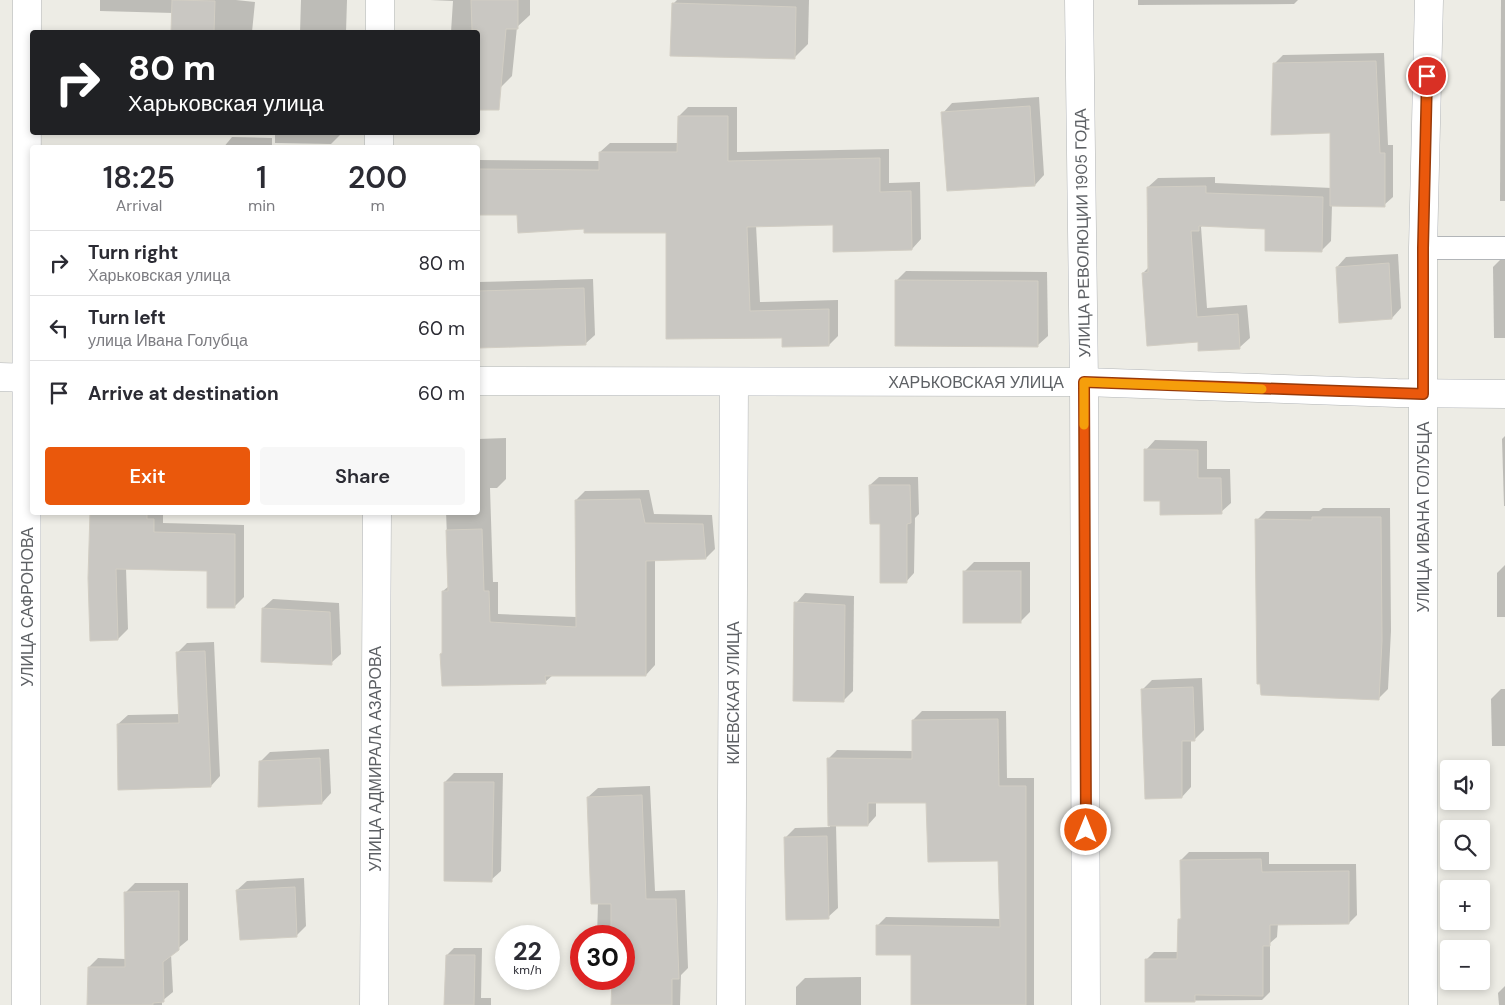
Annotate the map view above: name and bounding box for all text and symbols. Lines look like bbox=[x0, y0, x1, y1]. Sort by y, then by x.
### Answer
text: 80 m bbox=[128, 45, 216, 91]
icon: right bbox=[45, 50, 110, 115]
pin bbox=[1406, 55, 1448, 97]
icon: arrive bbox=[1413, 62, 1441, 90]
text: Харьковская улица bbox=[128, 89, 324, 118]
street label: УЛИЦА РЕВОЛЮЦИИ 1905 ГОДА bbox=[1070, 108, 1095, 358]
text: 18:25 bbox=[103, 158, 175, 197]
text: 1 bbox=[256, 158, 267, 197]
text: 200 bbox=[348, 158, 407, 197]
text: Arrival bbox=[116, 195, 162, 216]
text: min bbox=[248, 195, 275, 216]
text: m bbox=[370, 195, 385, 216]
text: Turn right bbox=[88, 240, 178, 265]
icon: right bbox=[45, 249, 73, 277]
text: 80 m bbox=[418, 251, 465, 276]
text: Харьковская улица bbox=[88, 265, 230, 286]
text: Turn left bbox=[88, 305, 166, 330]
icon: left bbox=[45, 314, 73, 342]
text: 60 m bbox=[418, 316, 465, 341]
text: улица Ивана Голубца bbox=[88, 330, 248, 351]
street label: ХАРЬКОВСКАЯ УЛИЦА bbox=[888, 372, 1064, 393]
icon: arrive bbox=[45, 379, 73, 407]
text: Arrive at destination bbox=[88, 381, 279, 406]
text: 60 m bbox=[418, 381, 465, 406]
street label: УЛИЦА ИВАНА ГОЛУБЦА bbox=[1413, 421, 1434, 612]
button: Exit bbox=[45, 447, 250, 505]
button: Share bbox=[260, 447, 465, 505]
street label: УЛИЦА САФРОНОВА bbox=[17, 527, 38, 687]
street label: КИЕВСКАЯ УЛИЦА bbox=[723, 621, 744, 765]
street label: УЛИЦА АДМИРАЛА АЗАРОВА bbox=[365, 646, 386, 872]
map controls bbox=[1440, 760, 1490, 990]
button: sound bbox=[1440, 760, 1490, 810]
position arrow bbox=[1059, 803, 1111, 855]
button: search bbox=[1440, 820, 1490, 870]
button: + bbox=[1440, 880, 1490, 930]
speed limit sign: 30 bbox=[570, 925, 635, 990]
text: 22 bbox=[513, 935, 542, 968]
button: − bbox=[1440, 940, 1490, 990]
text: km/h bbox=[513, 962, 542, 978]

